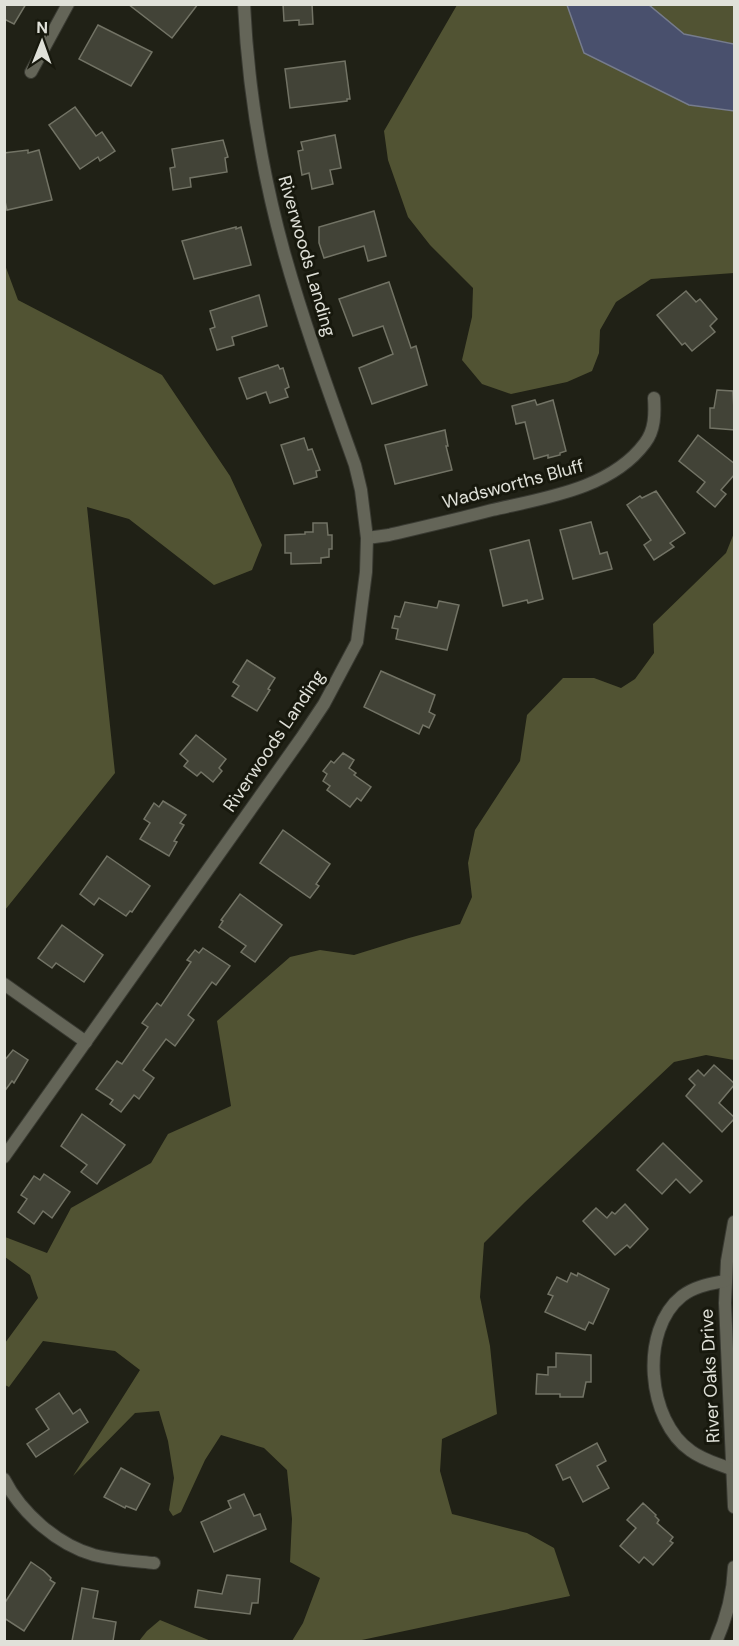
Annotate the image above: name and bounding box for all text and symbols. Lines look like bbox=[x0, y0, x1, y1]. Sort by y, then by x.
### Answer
north arrow bbox=[12, 12, 72, 72]
text: N bbox=[36, 17, 48, 38]
street label: Riverwoods Landing bbox=[273, 173, 341, 339]
street label: Wadsworths Bluff bbox=[440, 454, 586, 514]
street label: Riverwoods Landing bbox=[218, 665, 330, 817]
street label: River Oaks Drive bbox=[694, 1308, 726, 1444]

